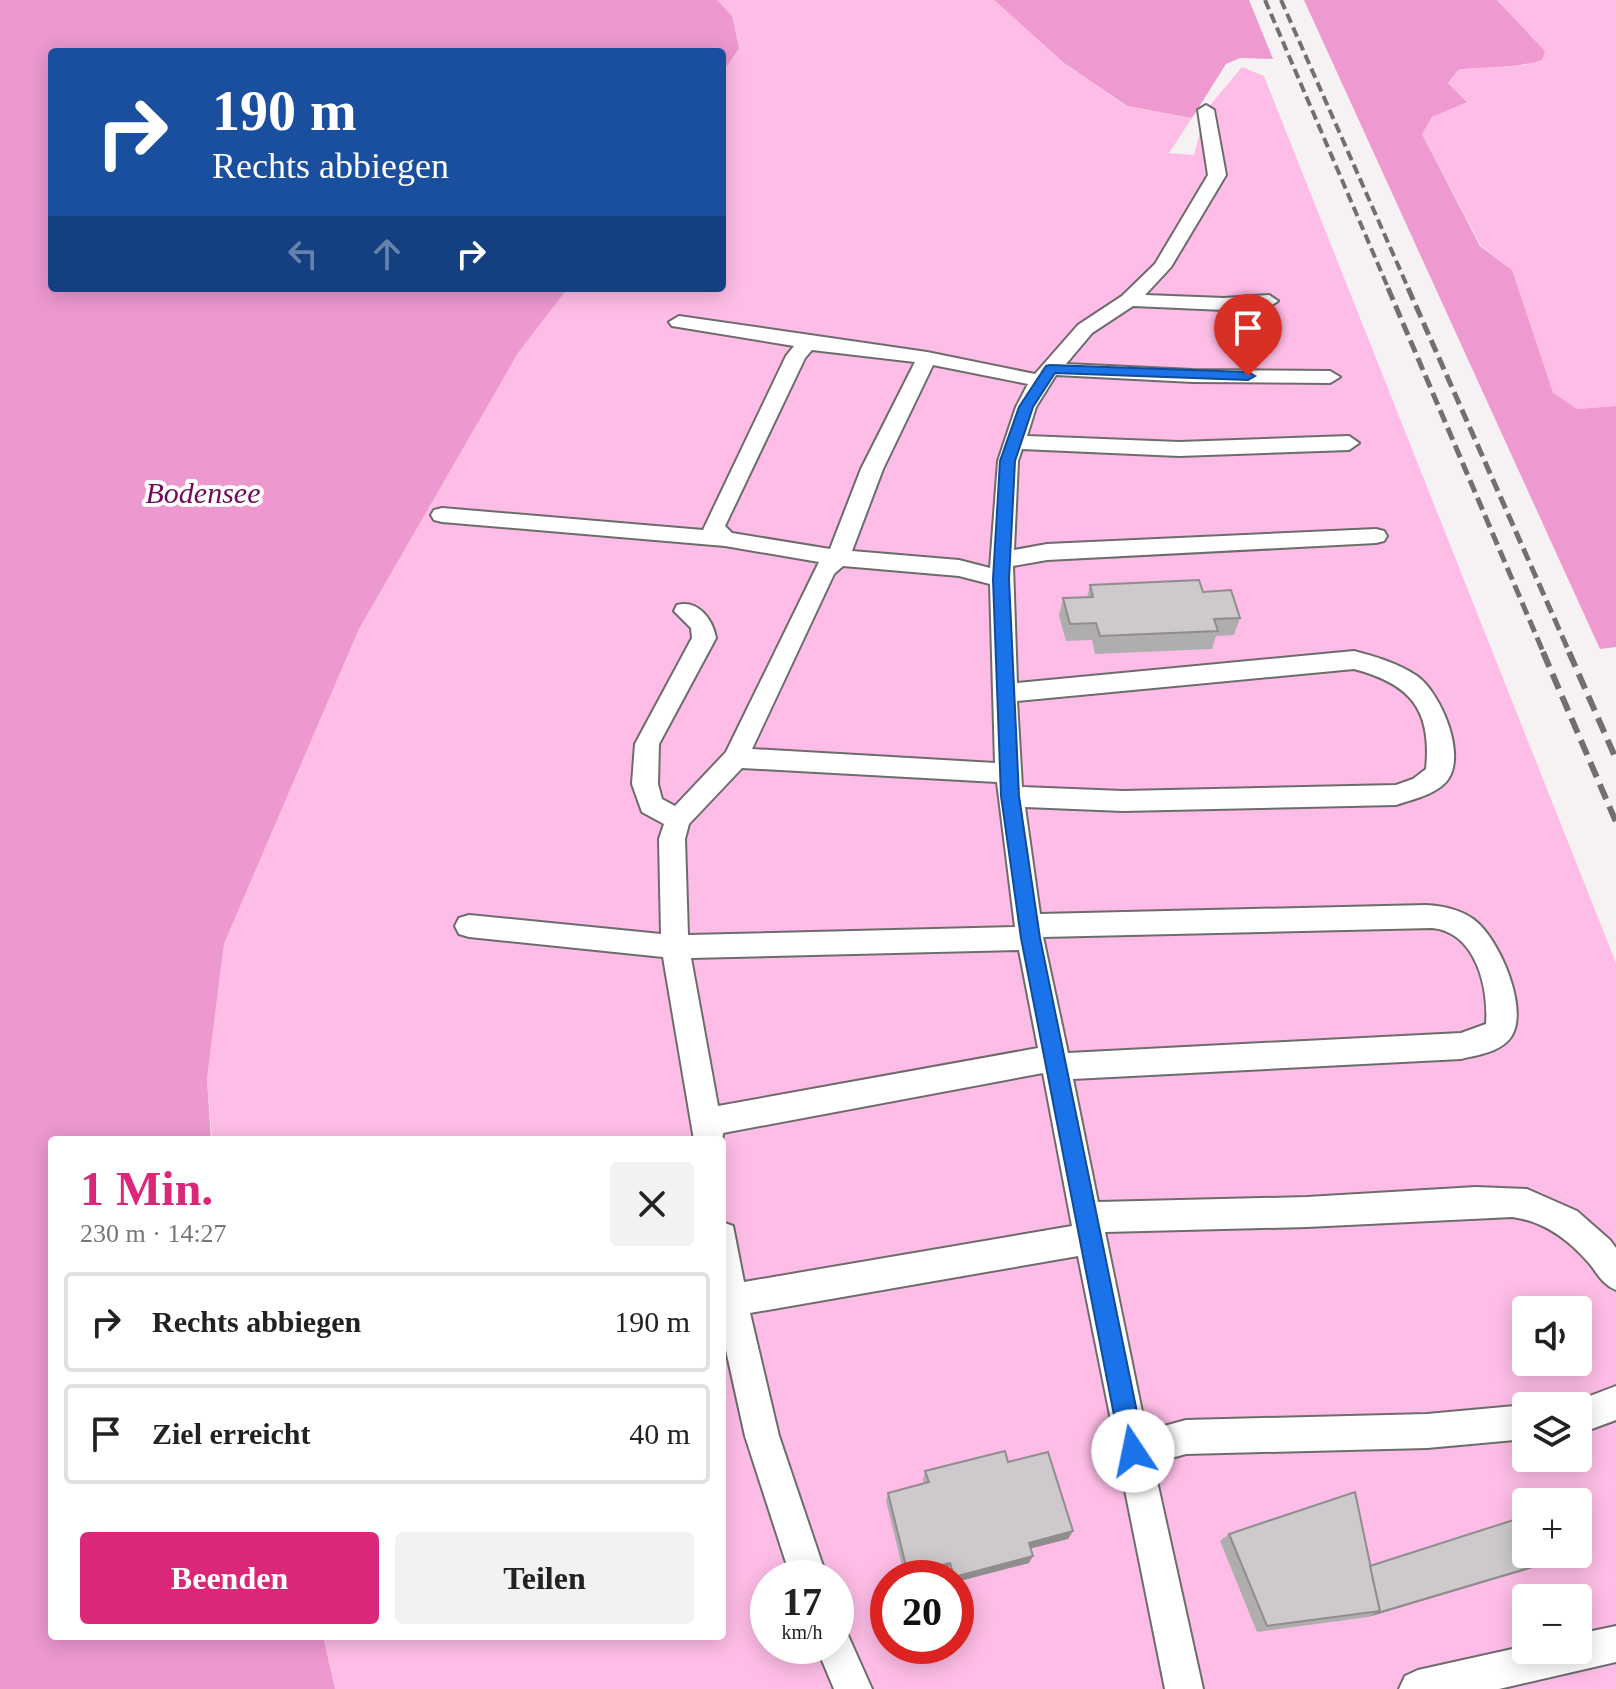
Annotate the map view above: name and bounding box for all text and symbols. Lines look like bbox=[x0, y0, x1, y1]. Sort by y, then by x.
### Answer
icon: right bbox=[80, 80, 184, 184]
text: 190 m bbox=[212, 80, 357, 142]
text: Rechts abbiegen bbox=[212, 146, 449, 186]
icon: left bbox=[281, 232, 325, 276]
icon: ahead bbox=[365, 232, 409, 276]
icon: right bbox=[449, 232, 493, 276]
pin bbox=[1214, 294, 1282, 376]
icon: arrive bbox=[1226, 306, 1270, 350]
water label: Bodensee bbox=[146, 476, 260, 509]
text: 1 Min. bbox=[80, 1162, 213, 1215]
button: close bbox=[610, 1162, 694, 1246]
text: 230 m · 14:27 bbox=[80, 1219, 227, 1248]
map controls bbox=[1512, 1296, 1592, 1664]
button: sound bbox=[1512, 1296, 1592, 1376]
icon: right bbox=[84, 1300, 128, 1344]
text: Rechts abbiegen bbox=[152, 1305, 361, 1338]
text: 190 m bbox=[614, 1305, 690, 1338]
button: layers bbox=[1512, 1392, 1592, 1472]
position arrow bbox=[1091, 1409, 1175, 1493]
icon: arrive bbox=[84, 1412, 128, 1456]
text: Ziel erreicht bbox=[152, 1417, 311, 1450]
text: 40 m bbox=[629, 1417, 690, 1450]
button: + bbox=[1512, 1488, 1592, 1568]
button: Beenden bbox=[80, 1532, 379, 1624]
button: Teilen bbox=[395, 1532, 694, 1624]
speed limit sign: 20 bbox=[870, 1560, 974, 1664]
text: 17 bbox=[782, 1579, 822, 1624]
button: − bbox=[1512, 1584, 1592, 1664]
text: km/h bbox=[781, 1621, 823, 1643]

